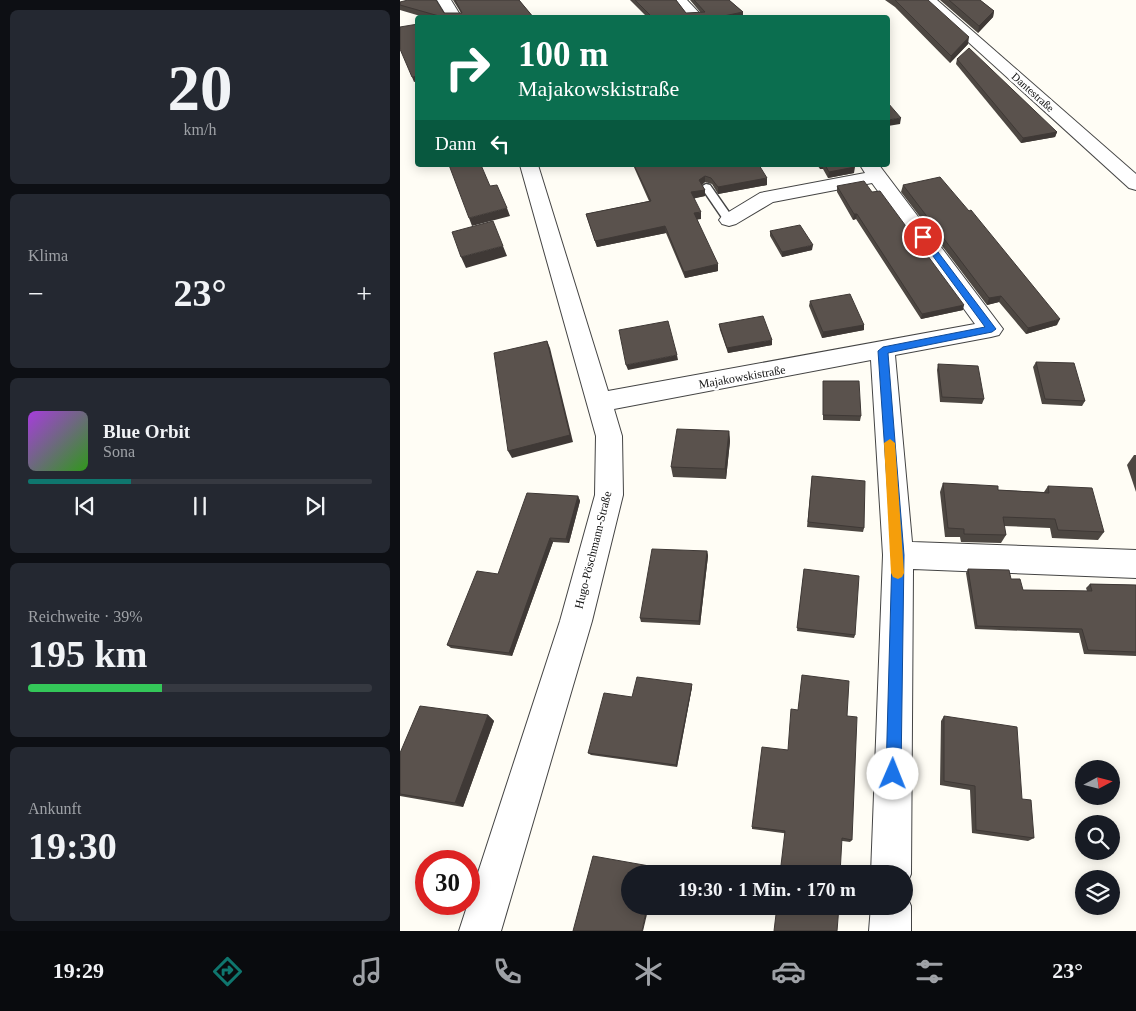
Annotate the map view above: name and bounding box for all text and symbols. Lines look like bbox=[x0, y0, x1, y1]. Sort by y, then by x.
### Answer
icon: right bbox=[435, 35, 500, 100]
text: 100 m bbox=[518, 35, 608, 74]
text: 20 bbox=[168, 52, 233, 124]
street label: Dantestraße bbox=[1009, 70, 1057, 114]
text: Majakowskistraße bbox=[518, 76, 679, 101]
text: km/h bbox=[184, 121, 216, 138]
icon: left bbox=[486, 130, 514, 158]
text: Dann bbox=[435, 133, 476, 154]
pin bbox=[902, 216, 944, 258]
icon: arrive bbox=[909, 223, 937, 251]
text: Klima bbox=[28, 247, 68, 264]
text: 23° bbox=[173, 272, 227, 314]
text: − bbox=[28, 278, 44, 309]
text: + bbox=[356, 278, 372, 309]
street label: Majakowskistraße bbox=[697, 362, 787, 392]
text: Blue Orbit bbox=[103, 421, 190, 442]
text: Sona bbox=[103, 443, 135, 460]
street label: Hugo-Pöschmann-Straße bbox=[572, 490, 614, 610]
icon: previous bbox=[71, 492, 99, 520]
icon: pause bbox=[186, 492, 214, 520]
icon: next bbox=[301, 492, 329, 520]
text: Reichweite · 39% bbox=[28, 608, 143, 625]
text: 195 km bbox=[28, 633, 147, 675]
position arrow bbox=[866, 747, 918, 799]
north arrow bbox=[1075, 760, 1120, 805]
map controls bbox=[1075, 760, 1120, 915]
text: Ankunft bbox=[28, 800, 81, 817]
button: search bbox=[1075, 815, 1120, 860]
text: 19:30 bbox=[28, 825, 117, 867]
speed limit sign: 30 bbox=[415, 850, 480, 915]
button: layers bbox=[1075, 870, 1120, 915]
text: 19:30 · 1 Min. · 170 m bbox=[678, 879, 856, 900]
icon: directions bbox=[210, 954, 245, 989]
icon: music bbox=[350, 954, 385, 989]
icon: phone bbox=[490, 954, 525, 989]
icon: climate bbox=[631, 954, 666, 989]
icon: car bbox=[771, 954, 806, 989]
icon: filters bbox=[912, 954, 947, 989]
text: 19:29 bbox=[53, 958, 104, 983]
text: 23° bbox=[1052, 958, 1083, 983]

